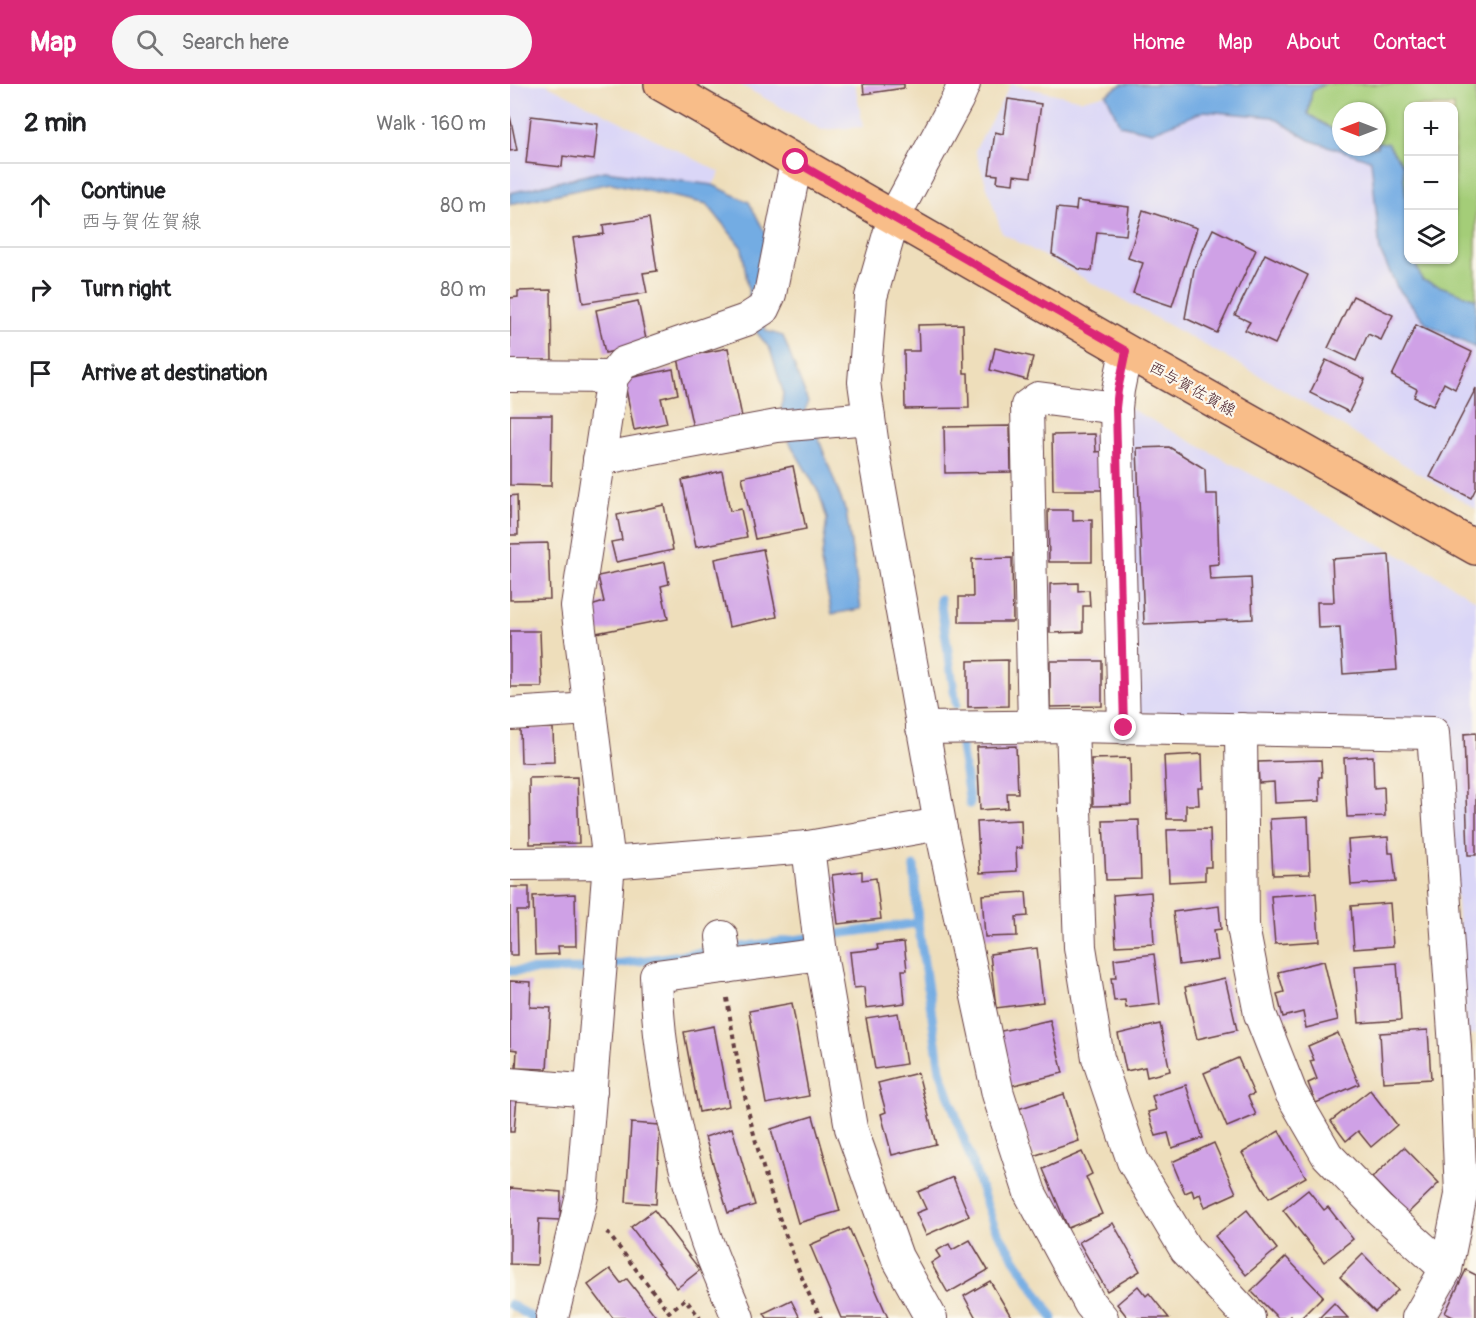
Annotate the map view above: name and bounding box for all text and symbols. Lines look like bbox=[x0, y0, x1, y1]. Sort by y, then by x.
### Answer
search box bbox=[112, 15, 532, 69]
text: Map bbox=[30, 25, 76, 60]
icon: search bbox=[133, 26, 166, 59]
text: Search here bbox=[181, 28, 289, 56]
text: Home bbox=[1132, 29, 1185, 56]
text: Map bbox=[1218, 29, 1253, 56]
text: About bbox=[1286, 29, 1340, 56]
text: Contact bbox=[1373, 29, 1446, 56]
north arrow bbox=[1332, 102, 1386, 156]
map controls bbox=[1404, 102, 1458, 264]
button: + bbox=[1404, 102, 1458, 156]
text: 2 min bbox=[24, 107, 86, 139]
text: Walk · 160 m bbox=[376, 111, 486, 136]
route start bbox=[782, 148, 808, 174]
button: − bbox=[1404, 156, 1458, 210]
text: Continue bbox=[81, 177, 165, 205]
icon: ahead bbox=[24, 189, 57, 222]
text: 80 m bbox=[440, 193, 486, 218]
text: 西与賀佐賀線 bbox=[81, 209, 201, 234]
button: layers bbox=[1404, 210, 1458, 264]
icon: right bbox=[24, 273, 57, 306]
text: Turn right bbox=[81, 275, 171, 303]
text: 80 m bbox=[440, 277, 486, 302]
icon: arrive bbox=[24, 357, 57, 390]
street label: 西与賀佐賀線 bbox=[1146, 357, 1239, 421]
text: Arrive at destination bbox=[81, 359, 267, 387]
route end bbox=[1110, 714, 1136, 740]

